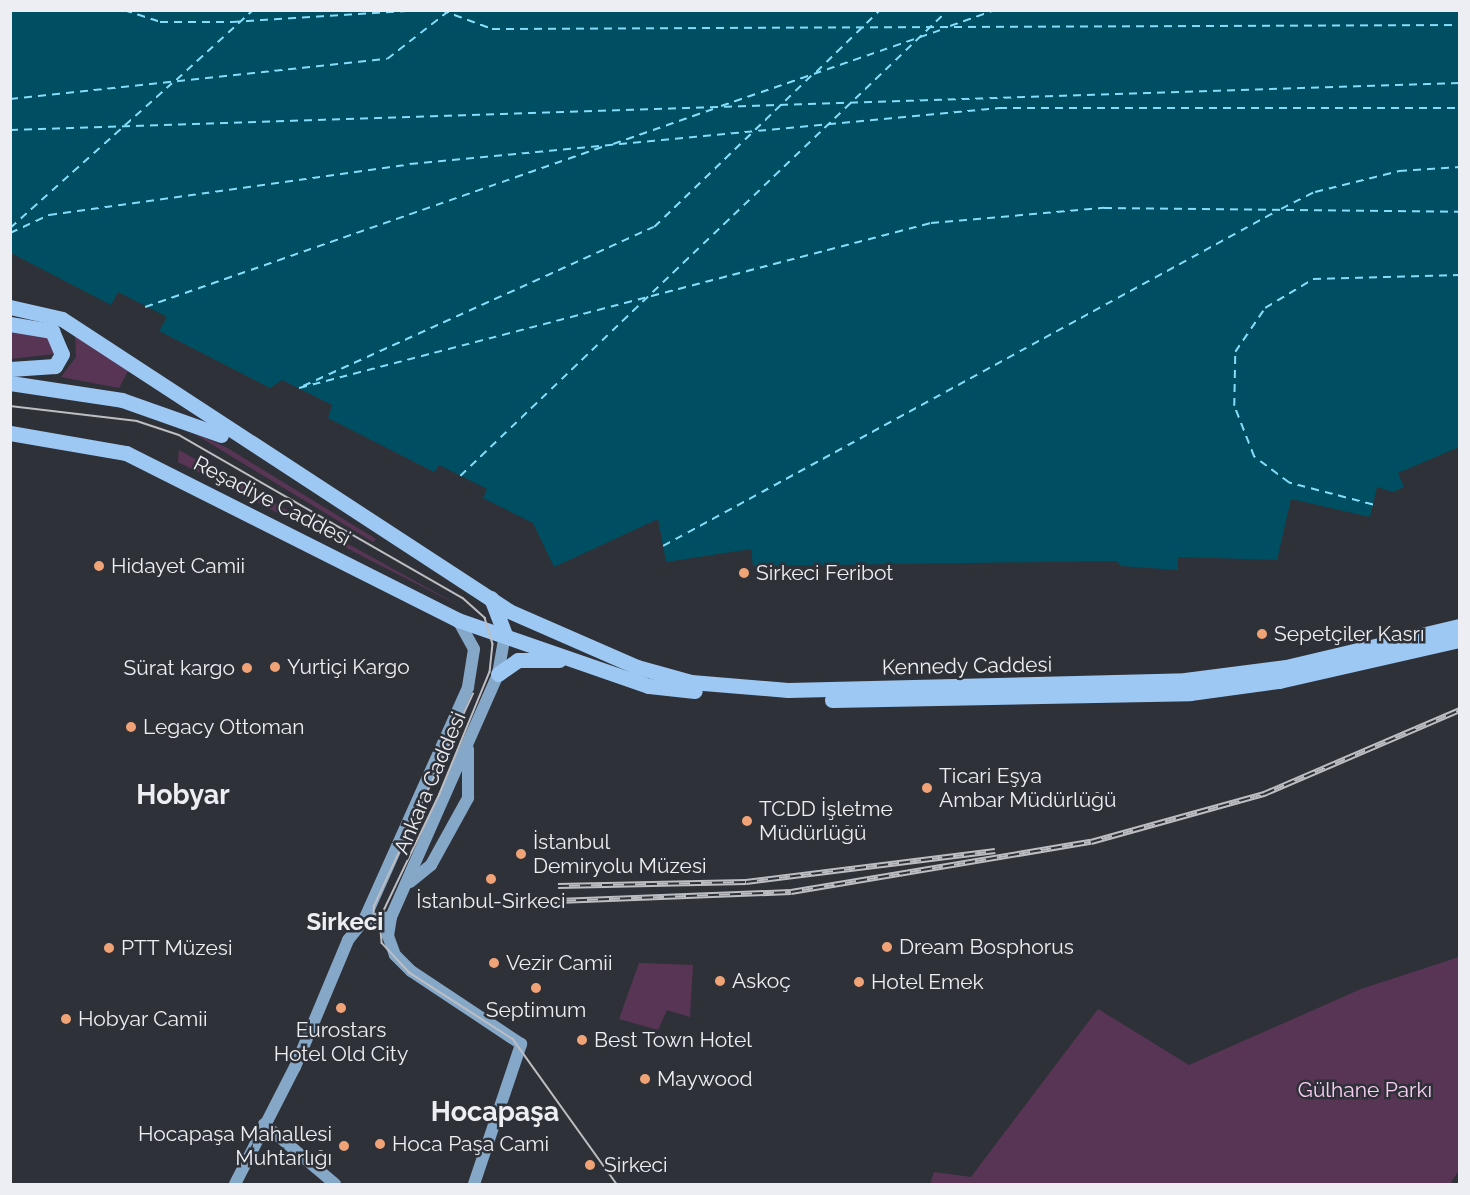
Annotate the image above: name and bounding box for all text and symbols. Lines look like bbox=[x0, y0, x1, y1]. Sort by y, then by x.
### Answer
street label: Reşadiye Caddesi bbox=[189, 451, 355, 551]
place label: Hidayet Camii bbox=[111, 553, 245, 579]
marker: Hidayet Camii bbox=[92, 559, 106, 573]
place label: Sirkeci Feribot bbox=[756, 560, 893, 586]
marker: Sirkeci Feribot bbox=[737, 566, 751, 580]
place label: Sepetçiler Kasrı bbox=[1274, 621, 1425, 647]
marker: Sepetçiler Kasrı bbox=[1255, 627, 1269, 641]
street label: Kennedy Caddesi bbox=[881, 652, 1053, 680]
place label: Yurtiçi Kargo bbox=[287, 654, 410, 680]
place label: Sürat kargo bbox=[124, 655, 235, 681]
marker: Yurtiçi Kargo bbox=[268, 660, 282, 674]
marker: Sürat kargo bbox=[240, 661, 254, 675]
street label: Ankara Caddesi bbox=[389, 708, 471, 858]
place label: Legacy Ottoman bbox=[143, 714, 305, 740]
marker: Legacy Ottoman bbox=[124, 720, 138, 734]
place label: Ticari Eşya Ambar Müdürlüğü bbox=[939, 763, 1117, 813]
district label: Hobyar bbox=[136, 779, 230, 811]
marker: Ticari Eşya Ambar Müdürlüğü bbox=[920, 781, 934, 795]
place label: TCDD İşletme Müdürlüğü bbox=[759, 796, 893, 846]
marker: TCDD İşletme Müdürlüğü bbox=[740, 814, 754, 828]
place label: İstanbul Demiryolu Müzesi bbox=[533, 829, 707, 879]
marker: İstanbul Demiryolu Müzesi bbox=[514, 847, 528, 861]
marker: İstanbul-Sirkeci bbox=[484, 872, 498, 886]
place label: İstanbul-Sirkeci bbox=[416, 888, 566, 914]
district label: Sirkeci bbox=[307, 908, 383, 936]
place label: Dream Bosphorus bbox=[899, 934, 1074, 960]
place label: PTT Müzesi bbox=[121, 935, 233, 961]
marker: Dream Bosphorus bbox=[880, 940, 894, 954]
marker: PTT Müzesi bbox=[102, 941, 116, 955]
place label: Vezir Camii bbox=[506, 950, 613, 976]
marker: Vezir Camii bbox=[487, 956, 501, 970]
place label: Askoç bbox=[732, 968, 791, 994]
place label: Hotel Emek bbox=[871, 969, 984, 995]
marker: Askoç bbox=[713, 974, 727, 988]
marker: Hotel Emek bbox=[852, 975, 866, 989]
marker: Septimum bbox=[529, 981, 543, 995]
place label: Septimum bbox=[486, 997, 586, 1023]
marker: Eurostars Hotel Old City bbox=[334, 1001, 348, 1015]
place label: Hobyar Camii bbox=[78, 1006, 208, 1032]
marker: Hobyar Camii bbox=[59, 1012, 73, 1026]
place label: Eurostars Hotel Old City bbox=[273, 1017, 409, 1067]
place label: Best Town Hotel bbox=[594, 1027, 753, 1053]
marker: Best Town Hotel bbox=[575, 1033, 589, 1047]
place label: Maywood bbox=[657, 1066, 753, 1092]
marker: Maywood bbox=[638, 1072, 652, 1086]
park label: Gülhane Parkı bbox=[1298, 1077, 1432, 1103]
district label: Hocapaşa bbox=[431, 1096, 559, 1128]
place label: Hocapaşa Mahallesi Muhtarlığı bbox=[138, 1121, 332, 1171]
place label: Hoca Paşa Cami bbox=[392, 1131, 549, 1157]
marker: Hoca Paşa Cami bbox=[373, 1137, 387, 1151]
marker: Hocapaşa Mahallesi Muhtarlığı bbox=[337, 1139, 351, 1153]
place label: Sirkeci bbox=[604, 1152, 668, 1178]
marker: Sirkeci bbox=[581, 1156, 599, 1174]

